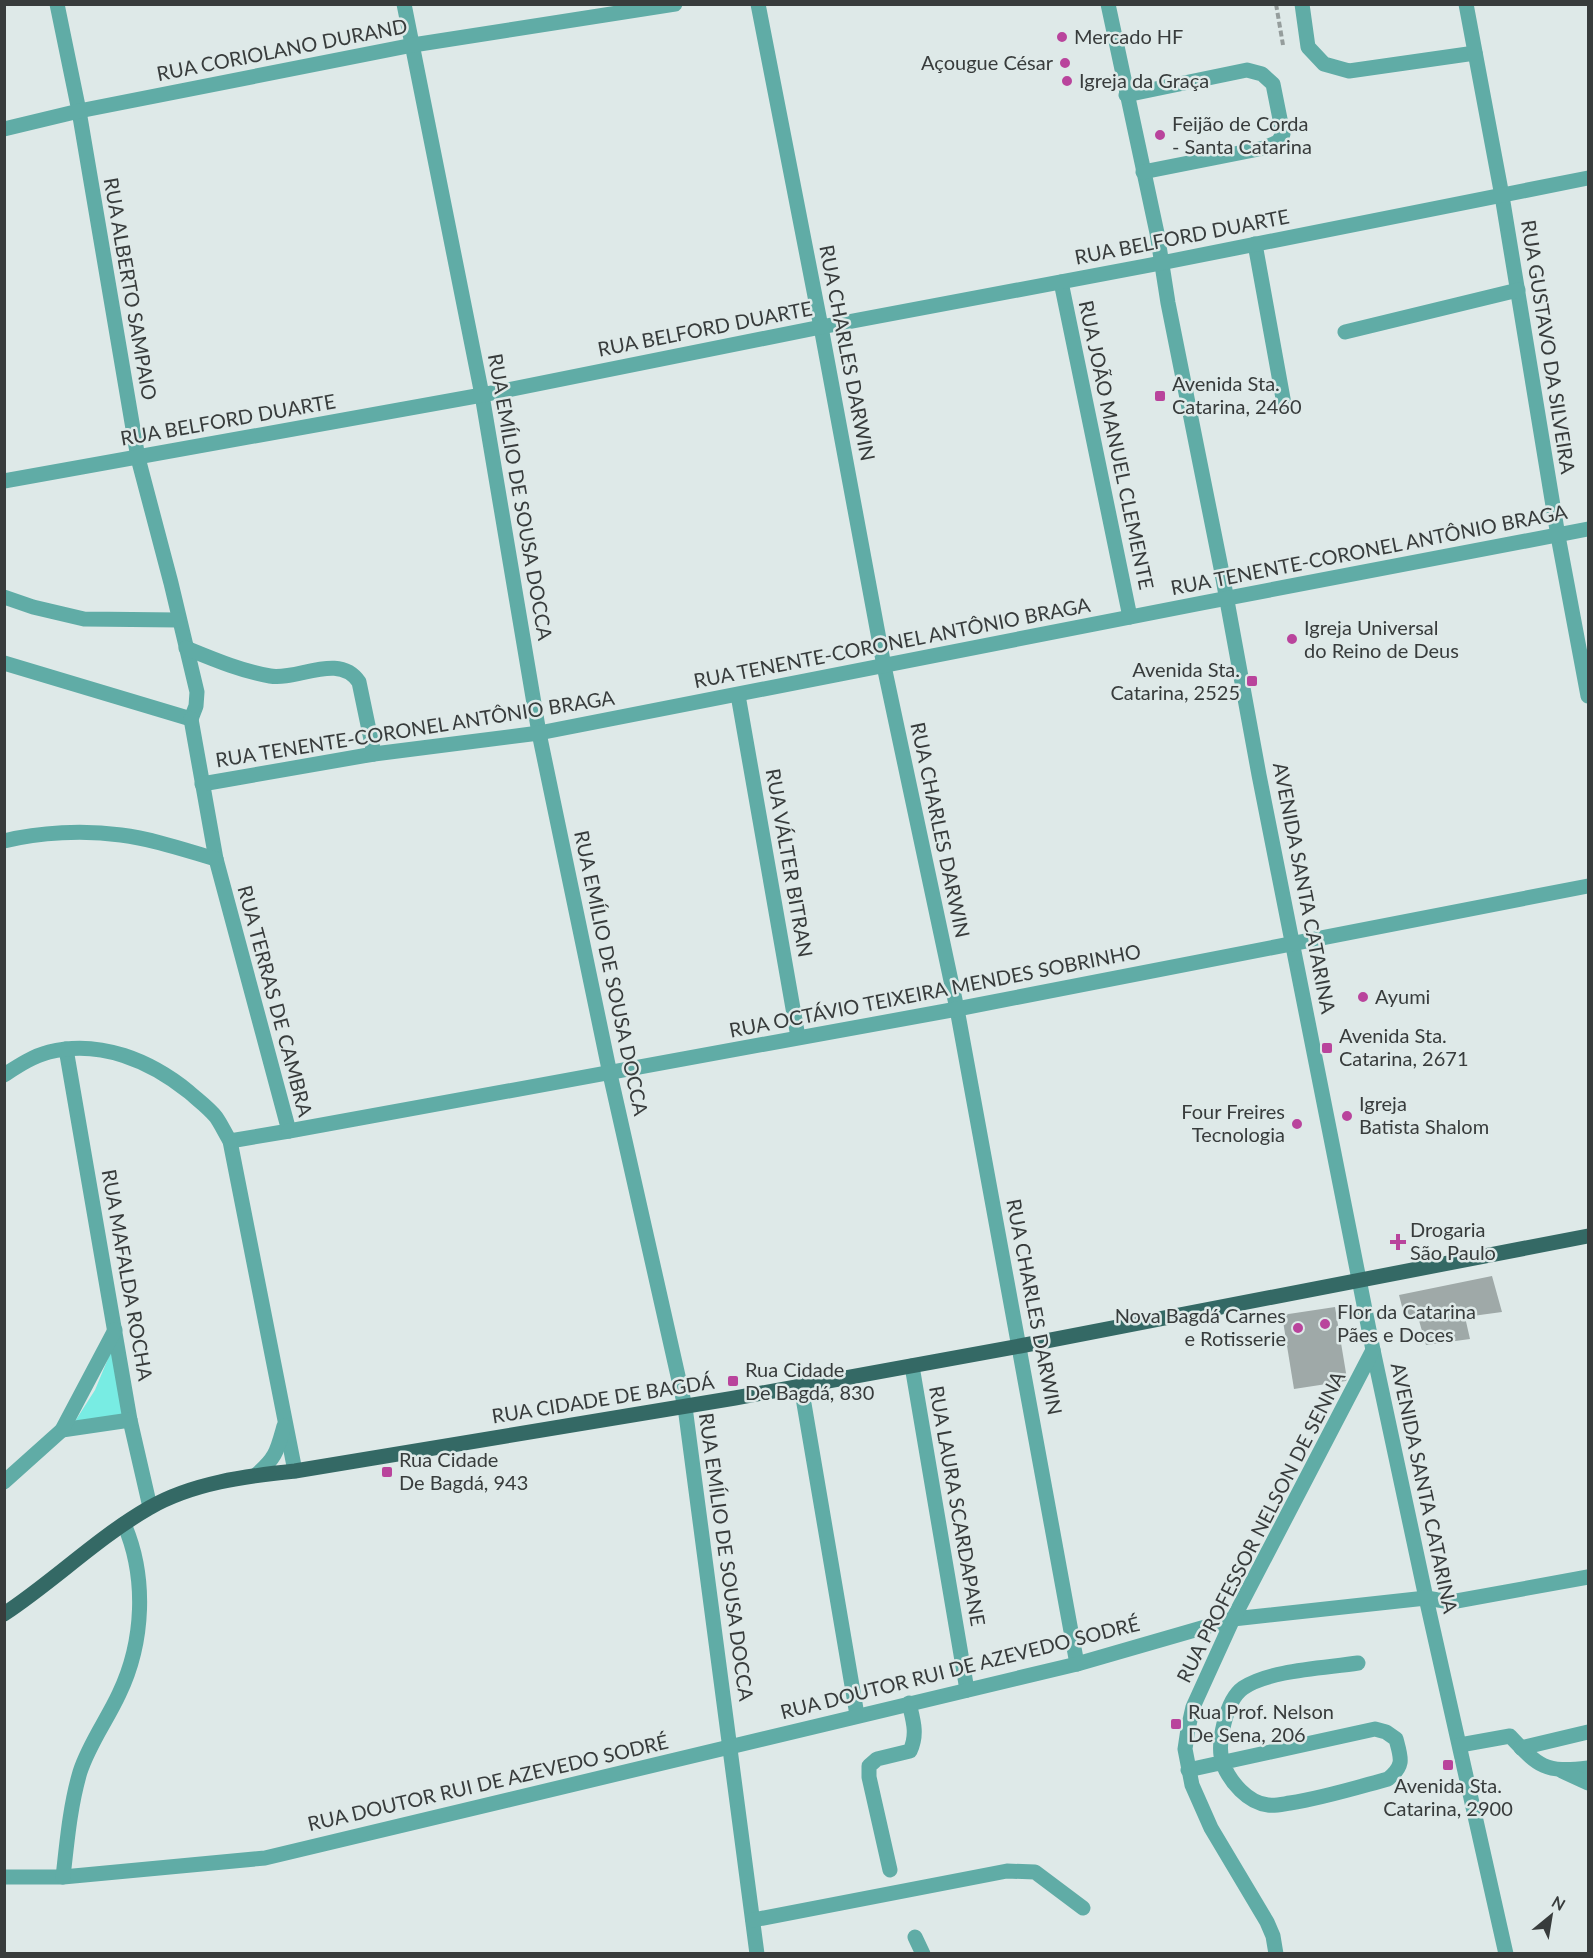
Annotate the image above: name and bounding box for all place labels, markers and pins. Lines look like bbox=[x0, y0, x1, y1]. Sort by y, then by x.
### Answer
place label: Mercado HF bbox=[1074, 24, 1183, 48]
marker: Mercado HF bbox=[1055, 30, 1069, 44]
place label: Açougue César bbox=[921, 50, 1054, 74]
marker: Açougue César bbox=[1058, 56, 1072, 70]
place label: Igreja da Graça bbox=[1079, 68, 1209, 92]
marker: Igreja da Graça bbox=[1060, 74, 1074, 88]
place label: Feijão de Corda - Santa Catarina bbox=[1172, 111, 1312, 158]
marker: Feijão de Corda - Santa Catarina bbox=[1153, 128, 1167, 142]
place label: Avenida Sta. Catarina, 2460 bbox=[1172, 371, 1302, 418]
marker: Avenida Sta. Catarina, 2460 bbox=[1153, 389, 1167, 403]
place label: Igreja Universal do Reino de Deus bbox=[1304, 615, 1459, 662]
marker: Igreja Universal do Reino de Deus bbox=[1285, 632, 1299, 646]
place label: Avenida Sta. Catarina, 2525 bbox=[1110, 657, 1240, 704]
marker: Avenida Sta. Catarina, 2525 bbox=[1245, 674, 1259, 688]
place label: Ayumi bbox=[1375, 984, 1430, 1008]
marker: Ayumi bbox=[1356, 990, 1370, 1004]
place label: Avenida Sta. Catarina, 2671 bbox=[1339, 1023, 1469, 1070]
marker: Avenida Sta. Catarina, 2671 bbox=[1320, 1041, 1334, 1055]
place label: Igreja Batista Shalom bbox=[1359, 1091, 1489, 1138]
place label: Four Freires Tecnologia bbox=[1181, 1099, 1285, 1146]
marker: Igreja Batista Shalom bbox=[1340, 1109, 1354, 1123]
marker: Four Freires Tecnologia bbox=[1290, 1117, 1304, 1131]
place label: Drogaria São Paulo bbox=[1410, 1217, 1496, 1264]
marker: Drogaria São Paulo bbox=[1391, 1235, 1405, 1249]
place label: Flor da Catarina Pães e Doces bbox=[1337, 1299, 1476, 1346]
place label: Nova Bagdá Carnes e Rotisserie bbox=[1115, 1303, 1286, 1350]
marker: Flor da Catarina Pães e Doces bbox=[1318, 1317, 1332, 1331]
marker: Nova Bagdá Carnes e Rotisserie bbox=[1291, 1321, 1305, 1335]
place label: Rua Cidade De Bagdá, 830 bbox=[745, 1357, 874, 1404]
marker: Rua Cidade De Bagdá, 830 bbox=[726, 1374, 740, 1388]
place label: Rua Cidade De Bagdá, 943 bbox=[399, 1447, 528, 1494]
marker: Rua Cidade De Bagdá, 943 bbox=[380, 1465, 394, 1479]
place label: Rua Prof. Nelson De Sena, 206 bbox=[1188, 1699, 1334, 1746]
marker: Rua Prof. Nelson De Sena, 206 bbox=[1169, 1717, 1183, 1731]
marker: Avenida Sta. Catarina, 2900 bbox=[1441, 1758, 1455, 1772]
place label: Avenida Sta. Catarina, 2900 bbox=[1383, 1773, 1513, 1820]

